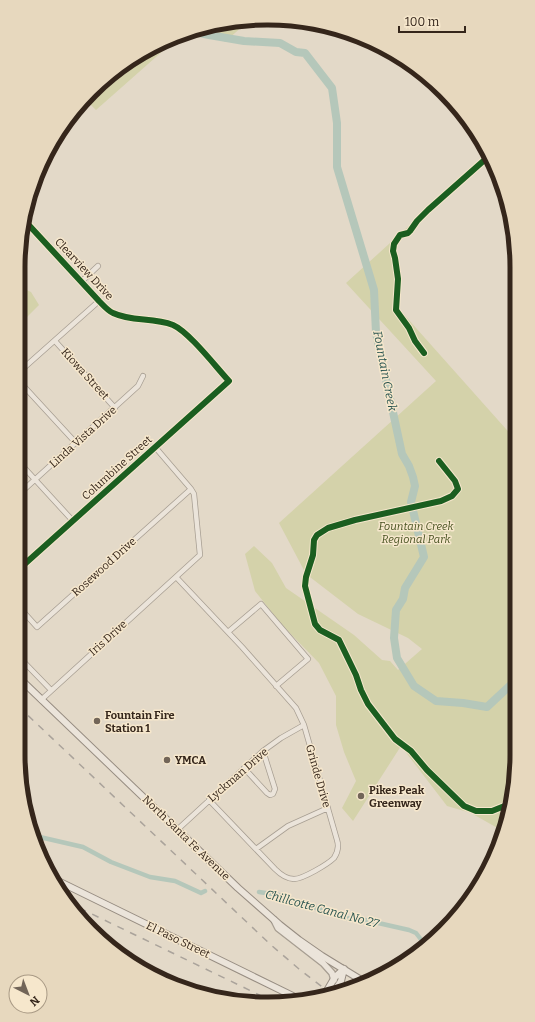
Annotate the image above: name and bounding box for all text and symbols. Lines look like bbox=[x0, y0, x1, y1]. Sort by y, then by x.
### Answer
scale bar bbox=[399, 8, 465, 34]
text: 100 m bbox=[405, 15, 440, 29]
street label: Clearview Drive bbox=[52, 235, 116, 303]
water label: Fountain Creek bbox=[370, 330, 400, 413]
street label: Kiowa Street bbox=[58, 346, 112, 402]
street label: Linda Vista Drive bbox=[47, 404, 119, 470]
street label: Columbine Street bbox=[79, 433, 155, 503]
park label: Fountain Creek Regional Park bbox=[379, 520, 454, 546]
street label: Rosewood Drive bbox=[69, 535, 139, 599]
street label: Iris Drive bbox=[86, 618, 130, 658]
place label: Fountain Fire Station 1 bbox=[105, 709, 175, 735]
marker: Fountain Fire Station 1 bbox=[92, 716, 102, 726]
street label: Grinde Drive bbox=[303, 743, 333, 809]
street label: Lyckman Drive bbox=[205, 745, 271, 805]
place label: YMCA bbox=[175, 754, 206, 767]
marker: YMCA bbox=[162, 755, 172, 765]
place label: Pikes Peak Greenway bbox=[369, 784, 425, 810]
marker: Pikes Peak Greenway bbox=[356, 791, 366, 801]
street label: North Santa Fe Avenue bbox=[140, 793, 232, 883]
water label: Chillcotte Canal No 27 bbox=[264, 887, 381, 931]
street label: El Paso Street bbox=[144, 919, 212, 961]
north arrow bbox=[8, 974, 48, 1014]
text: N bbox=[26, 993, 42, 1009]

